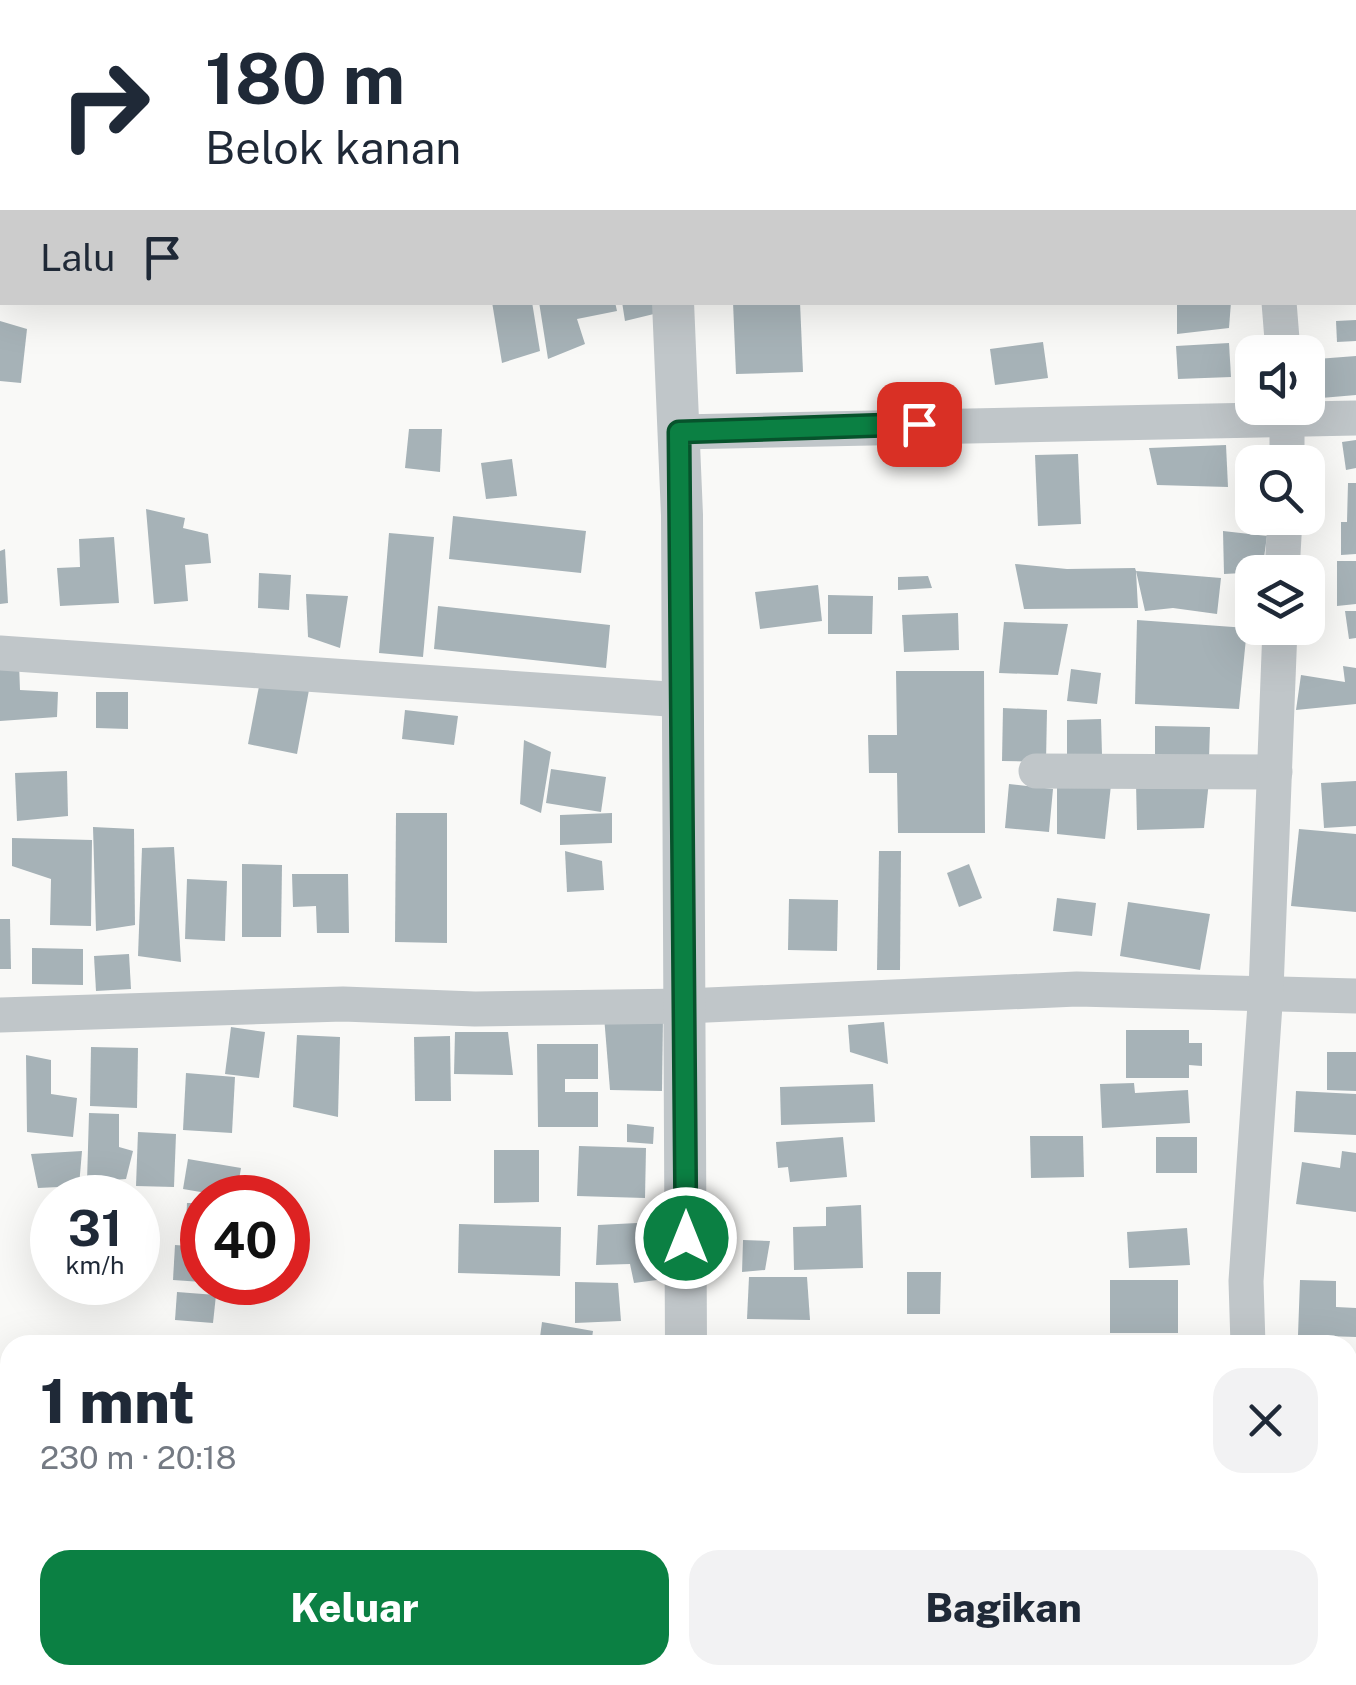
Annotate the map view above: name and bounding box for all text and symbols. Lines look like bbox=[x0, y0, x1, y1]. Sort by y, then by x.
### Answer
text: 180 m bbox=[205, 37, 405, 120]
icon: right bbox=[40, 40, 170, 170]
text: Belok kanan bbox=[205, 121, 461, 174]
icon: arrive bbox=[135, 230, 190, 285]
text: Lalu bbox=[40, 235, 115, 280]
map controls bbox=[1235, 335, 1325, 645]
button: sound bbox=[1235, 335, 1325, 425]
pin bbox=[877, 382, 962, 467]
icon: arrive bbox=[892, 397, 947, 452]
button: search bbox=[1235, 445, 1325, 535]
button: layers bbox=[1235, 555, 1325, 645]
speed limit sign: 40 bbox=[180, 1175, 310, 1305]
position arrow bbox=[634, 1186, 738, 1290]
text: 31 bbox=[68, 1198, 122, 1257]
text: km/h bbox=[66, 1250, 124, 1280]
text: 1 mnt bbox=[40, 1366, 195, 1437]
button: close bbox=[1213, 1368, 1318, 1473]
text: 230 m · 20:18 bbox=[40, 1439, 236, 1476]
button: Keluar bbox=[40, 1550, 669, 1665]
button: Bagikan bbox=[689, 1550, 1318, 1665]

